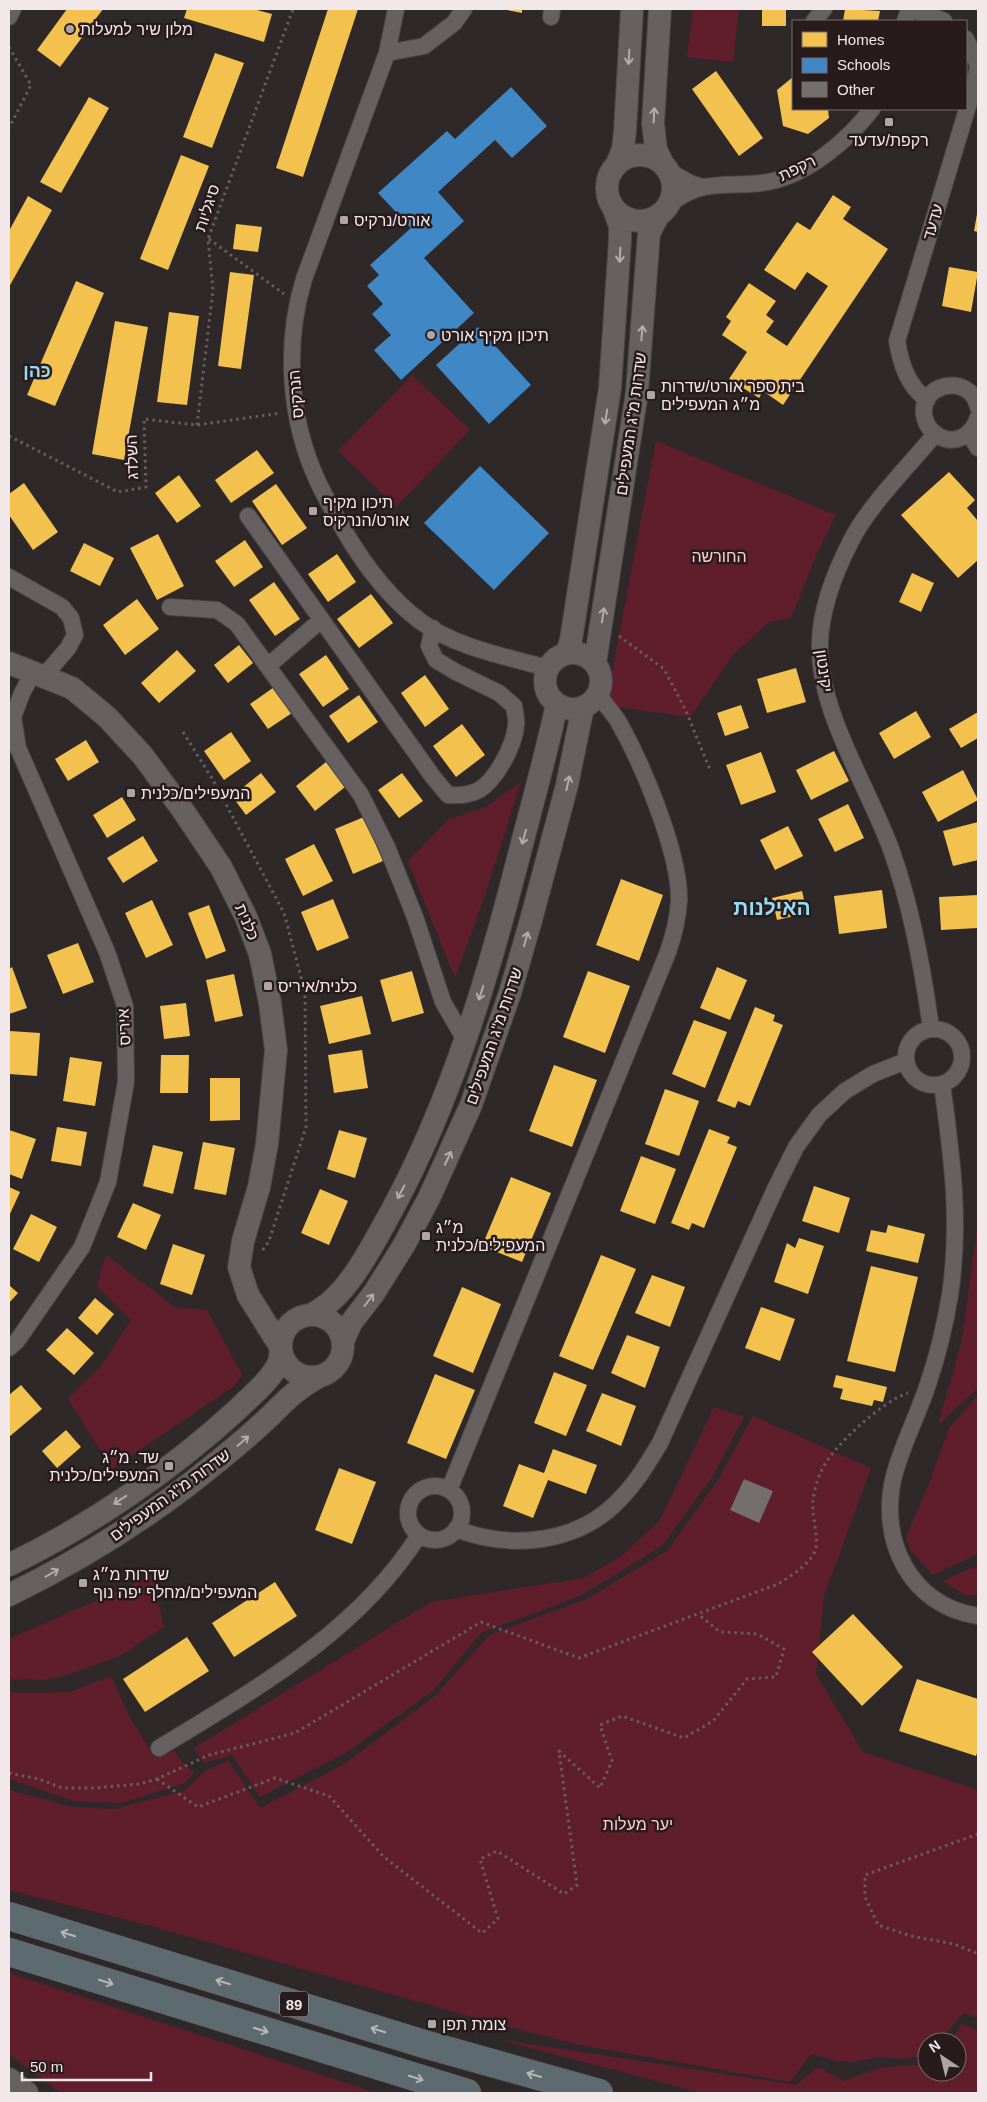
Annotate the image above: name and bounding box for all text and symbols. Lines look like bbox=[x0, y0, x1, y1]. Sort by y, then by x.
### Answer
legend bbox=[792, 20, 967, 110]
place label: מלון שיר למעלות bbox=[80, 21, 193, 38]
marker: מלון שיר למעלות bbox=[64, 23, 76, 35]
text: Homes bbox=[837, 31, 885, 48]
one-way arrow bbox=[625, 49, 634, 65]
text: Schools bbox=[837, 56, 890, 73]
text: Other bbox=[837, 81, 875, 98]
one-way arrow bbox=[649, 107, 658, 123]
marker: רקפת/עדעד bbox=[883, 116, 895, 128]
place label: רקפת/עדעד bbox=[849, 132, 929, 149]
street label: רקפת bbox=[776, 152, 818, 184]
street label: סיגליות bbox=[191, 182, 223, 234]
street label: עדעד bbox=[920, 202, 946, 242]
place label: אורט/נרקיס bbox=[354, 212, 430, 229]
marker: אורט/נרקיס bbox=[338, 214, 350, 226]
one-way arrow bbox=[615, 247, 624, 263]
one-way arrow bbox=[637, 325, 647, 341]
place label: תיכון מקיף אורט bbox=[441, 327, 549, 344]
marker: תיכון מקיף אורט bbox=[425, 329, 437, 341]
street label: שדרות מ"ג המעפילים bbox=[613, 352, 649, 496]
district label: כהן bbox=[23, 361, 51, 381]
street label: הנרקיס bbox=[285, 369, 307, 419]
place label: בית ספר אורט/שדרות מ״ג המעפילים bbox=[661, 378, 805, 413]
marker: בית ספר אורט/שדרות מ״ג המעפילים bbox=[645, 389, 657, 401]
one-way arrow bbox=[600, 408, 610, 424]
street label: השלדג bbox=[123, 434, 141, 480]
place label: תיכון מקיף אורט/הנרקיס bbox=[323, 494, 409, 529]
marker: תיכון מקיף אורט/הנרקיס bbox=[307, 505, 319, 517]
park label: החורשה bbox=[691, 548, 747, 565]
one-way arrow bbox=[598, 607, 608, 623]
street label: יקינטון bbox=[813, 649, 835, 693]
one-way arrow bbox=[564, 775, 573, 791]
place label: המעפילים/כלנית bbox=[141, 785, 250, 802]
marker: המעפילים/כלנית bbox=[125, 787, 137, 799]
one-way arrow bbox=[519, 828, 529, 844]
district label: האילנות bbox=[733, 896, 811, 919]
street label: כלנית bbox=[232, 901, 262, 943]
one-way arrow bbox=[521, 932, 531, 948]
street label: שדרות מ"ג המעפילים bbox=[463, 965, 525, 1107]
place label: כלנית/איריס bbox=[278, 978, 357, 995]
marker: כלנית/איריס bbox=[262, 980, 274, 992]
one-way arrow bbox=[476, 985, 485, 1000]
street label: איריס bbox=[115, 1008, 133, 1046]
one-way arrow bbox=[444, 1151, 453, 1166]
one-way arrow bbox=[396, 1185, 406, 1200]
place label: מ״ג המעפילים/כלנית bbox=[436, 1219, 545, 1254]
marker: מ״ג המעפילים/כלנית bbox=[420, 1230, 432, 1242]
one-way arrow bbox=[363, 1294, 374, 1307]
one-way arrow bbox=[236, 1435, 249, 1447]
street label: שדרות מ"ג המעפילים bbox=[107, 1446, 233, 1544]
place label: שד. מ״ג המעפילים/כלנית bbox=[50, 1449, 159, 1484]
marker: שד. מ״ג המעפילים/כלנית bbox=[163, 1460, 175, 1472]
one-way arrow bbox=[113, 1496, 127, 1506]
place label: שדרות מ״ג המעפילים/מחלף יפה נוף bbox=[93, 1566, 257, 1601]
one-way arrow bbox=[45, 1568, 59, 1578]
marker: שדרות מ״ג המעפילים/מחלף יפה נוף bbox=[77, 1577, 89, 1589]
park label: יער מעלות bbox=[603, 1816, 673, 1833]
one-way arrow bbox=[60, 1928, 76, 1938]
one-way arrow bbox=[216, 1977, 231, 1986]
one-way arrow bbox=[97, 1978, 113, 1987]
road number: 89 bbox=[280, 1992, 308, 2016]
place label: צומת תפן bbox=[442, 2016, 507, 2033]
marker: צומת תפן bbox=[426, 2018, 438, 2030]
one-way arrow bbox=[252, 2025, 268, 2035]
one-way arrow bbox=[371, 2025, 386, 2034]
north arrow bbox=[917, 2032, 967, 2082]
text: N bbox=[926, 2037, 943, 2056]
scale bar bbox=[22, 2050, 151, 2082]
text: 50 m bbox=[30, 2058, 63, 2075]
one-way arrow bbox=[527, 2070, 543, 2080]
one-way arrow bbox=[408, 2073, 424, 2083]

